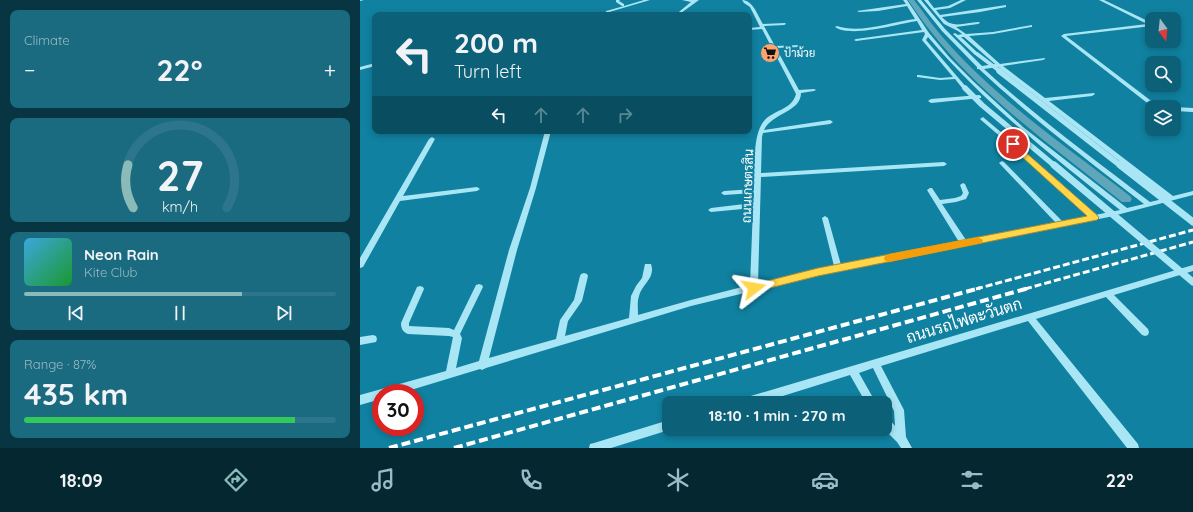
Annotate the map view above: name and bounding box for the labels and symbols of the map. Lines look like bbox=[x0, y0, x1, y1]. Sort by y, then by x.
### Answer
north arrow bbox=[1145, 12, 1181, 48]
supermarket icon: ป้าม้วย bbox=[759, 42, 781, 64]
place label: ป้าม้วย bbox=[784, 46, 815, 60]
pin bbox=[996, 127, 1030, 161]
street label: ถนนเกษตรสิน bbox=[738, 149, 756, 223]
position arrow bbox=[733, 267, 775, 309]
street label: ถนนรถไฟตะวันตก bbox=[903, 292, 1024, 347]
speed limit sign: 30 bbox=[372, 384, 424, 436]

